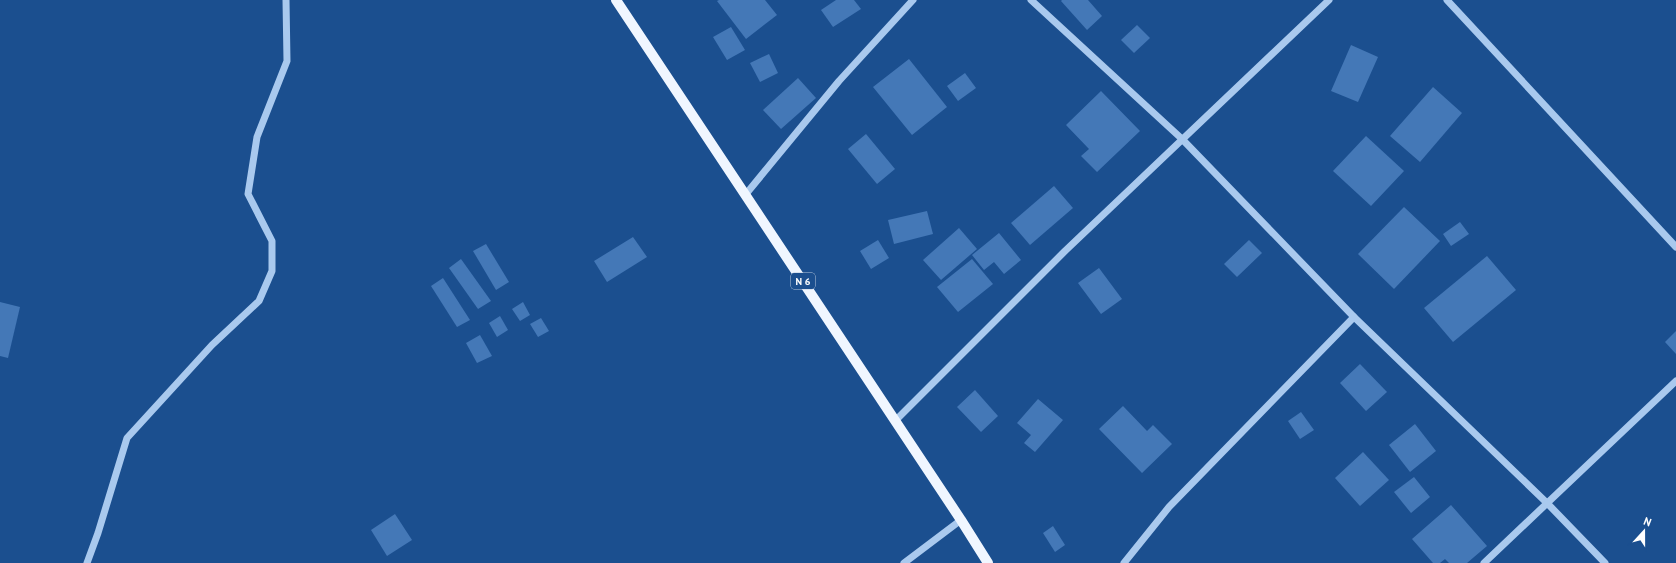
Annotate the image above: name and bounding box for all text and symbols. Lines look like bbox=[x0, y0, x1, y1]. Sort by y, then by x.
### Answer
road number: N 6 bbox=[791, 273, 815, 289]
north arrow bbox=[1624, 511, 1664, 551]
text: N bbox=[1642, 514, 1653, 529]

